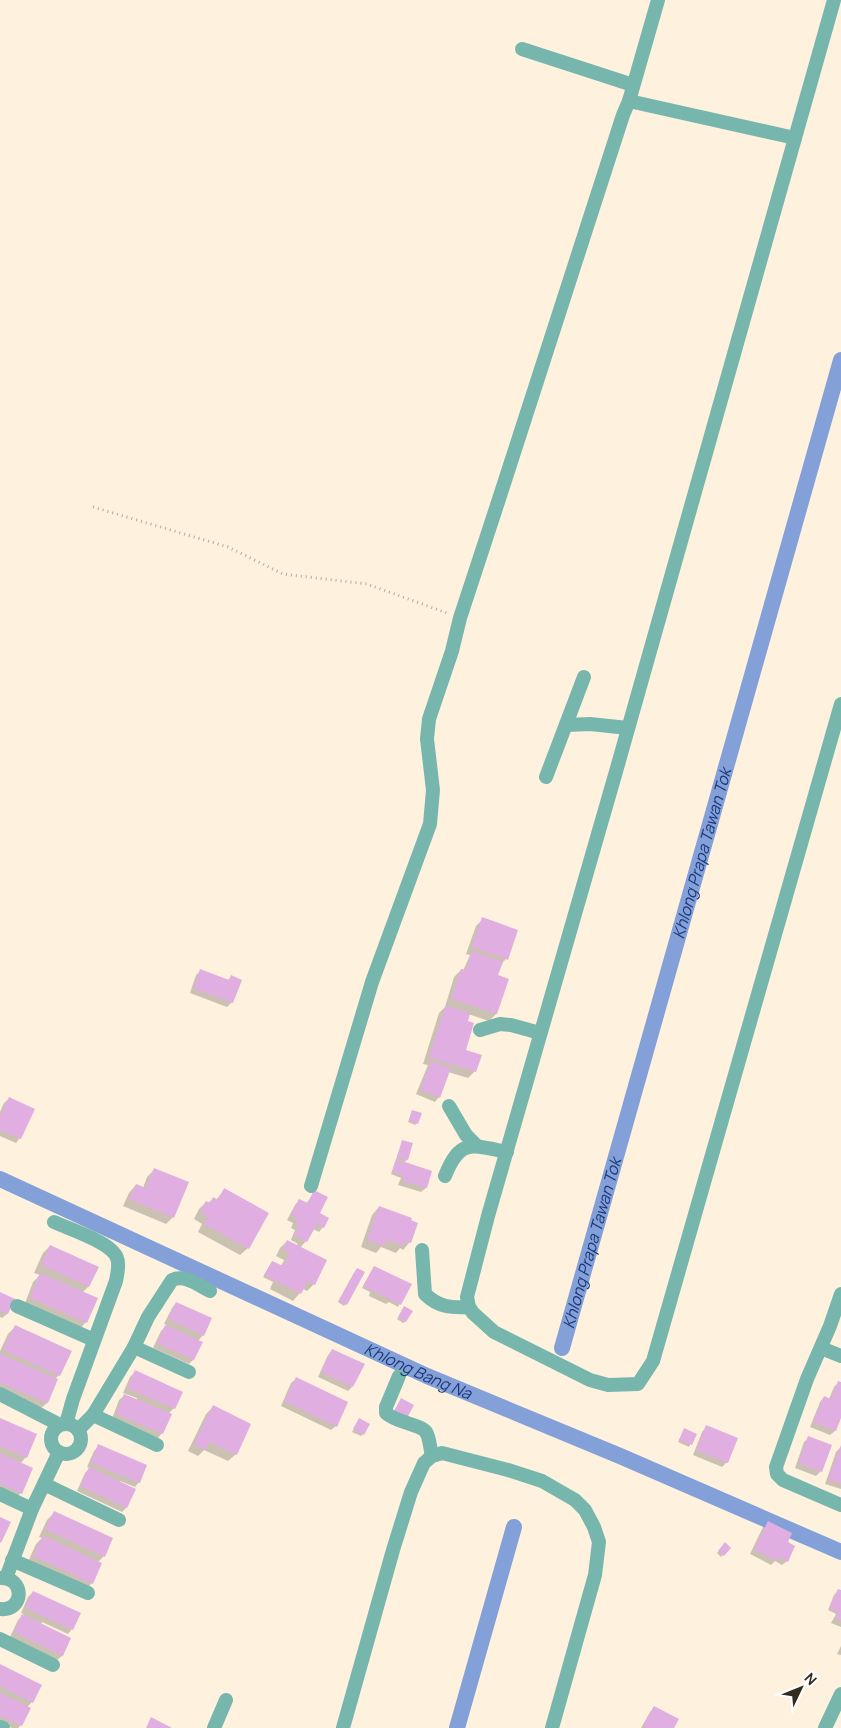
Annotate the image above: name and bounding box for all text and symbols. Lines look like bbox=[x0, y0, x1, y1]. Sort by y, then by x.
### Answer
water label: Khlong Prapa Tawan Tok bbox=[667, 764, 737, 941]
water label: Khlong Prapa Tawan Tok bbox=[557, 1153, 627, 1331]
water label: Khlong Bang Na bbox=[361, 1338, 476, 1405]
north arrow bbox=[776, 1663, 826, 1713]
text: N bbox=[800, 1669, 821, 1689]

